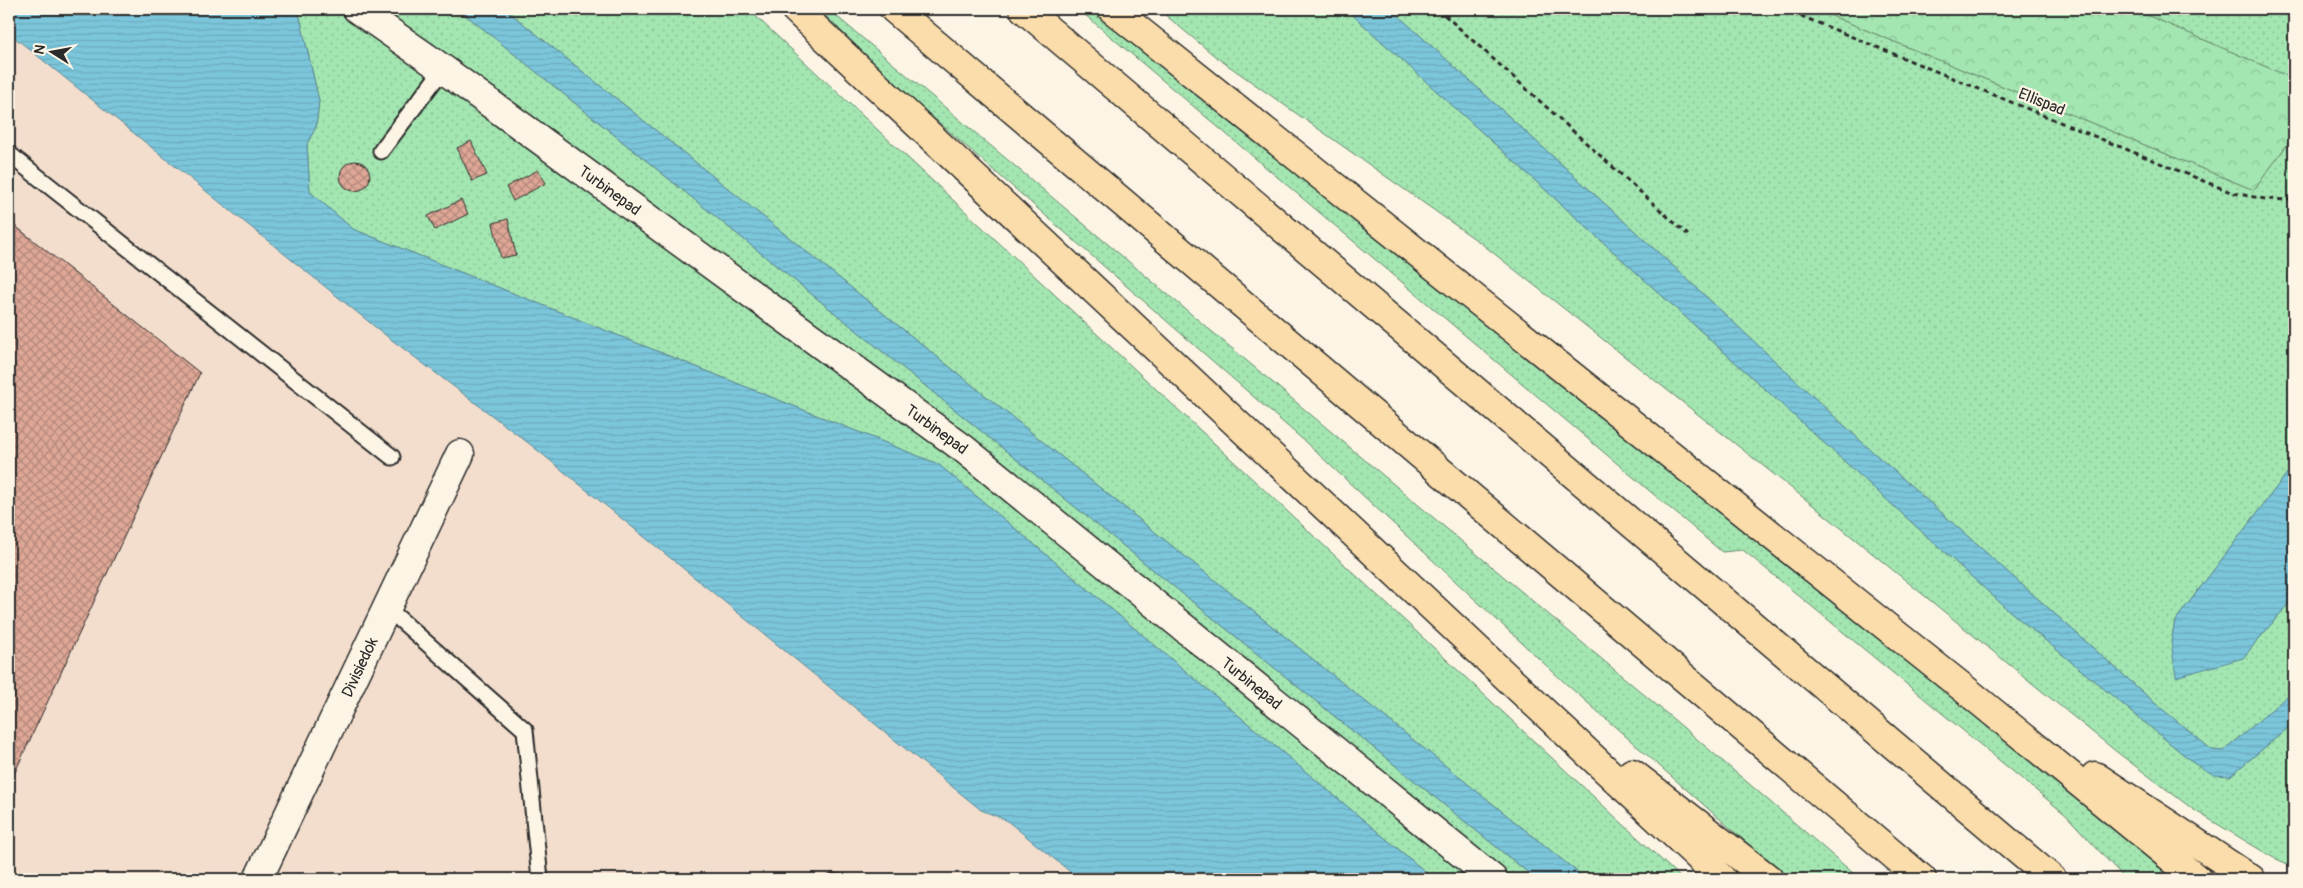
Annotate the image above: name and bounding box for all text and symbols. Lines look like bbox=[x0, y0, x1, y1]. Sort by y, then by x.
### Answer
north arrow bbox=[28, 28, 78, 78]
text: N bbox=[30, 43, 49, 56]
street label: Ellispad bbox=[2015, 84, 2068, 120]
street label: Turbinepad bbox=[574, 161, 645, 220]
street label: Turbinepad bbox=[901, 400, 972, 459]
street label: Divisiedok bbox=[337, 634, 383, 701]
street label: Turbinepad bbox=[1217, 653, 1286, 714]

